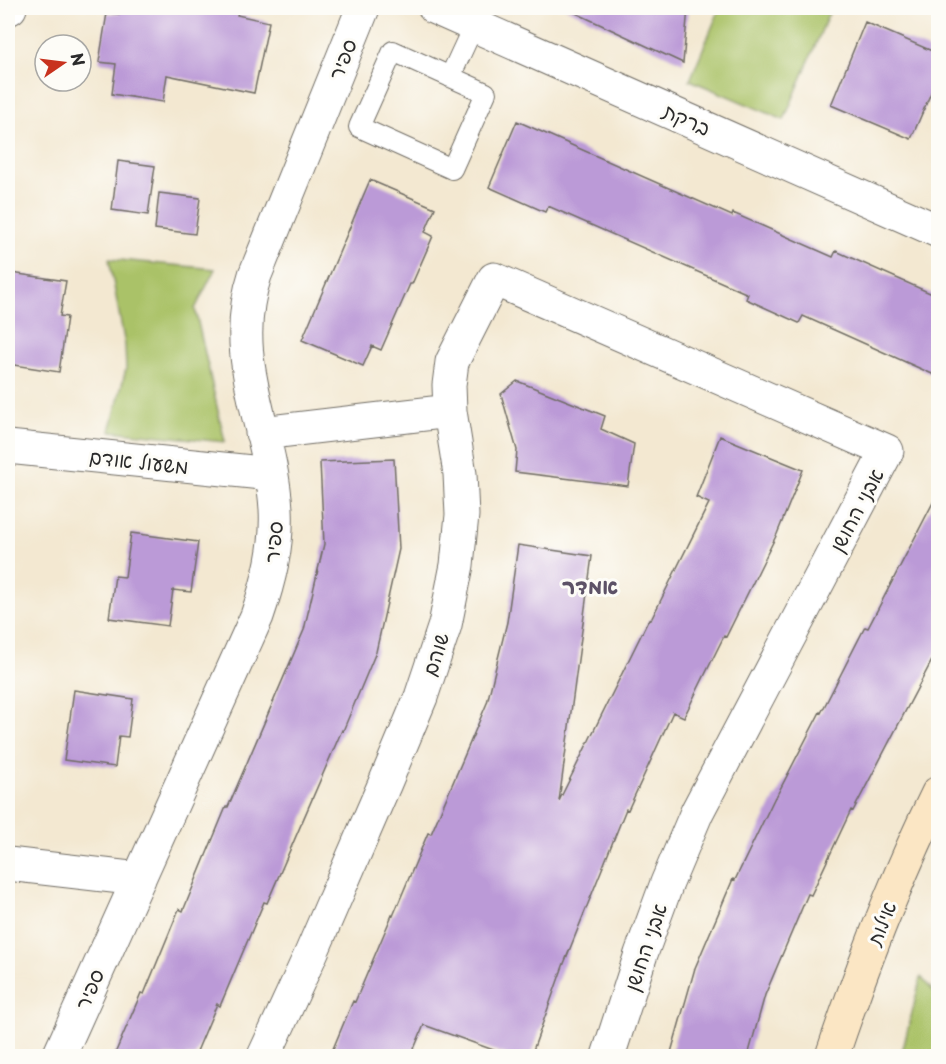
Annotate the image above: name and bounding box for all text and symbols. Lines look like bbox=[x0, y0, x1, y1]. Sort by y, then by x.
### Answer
north arrow bbox=[33, 33, 93, 93]
street label: ספיר bbox=[320, 34, 364, 84]
text: N bbox=[65, 50, 92, 68]
street label: ברקת bbox=[658, 95, 715, 143]
street label: משעול אודם bbox=[88, 441, 190, 481]
street label: אבני החושן bbox=[821, 463, 891, 557]
street label: ספיר bbox=[256, 520, 290, 564]
district label: אמדר bbox=[562, 569, 618, 601]
street label: שוהם bbox=[414, 628, 456, 680]
street label: אילות bbox=[858, 896, 903, 951]
street label: אבני החושן bbox=[616, 899, 674, 995]
street label: ספיר bbox=[67, 964, 111, 1014]

